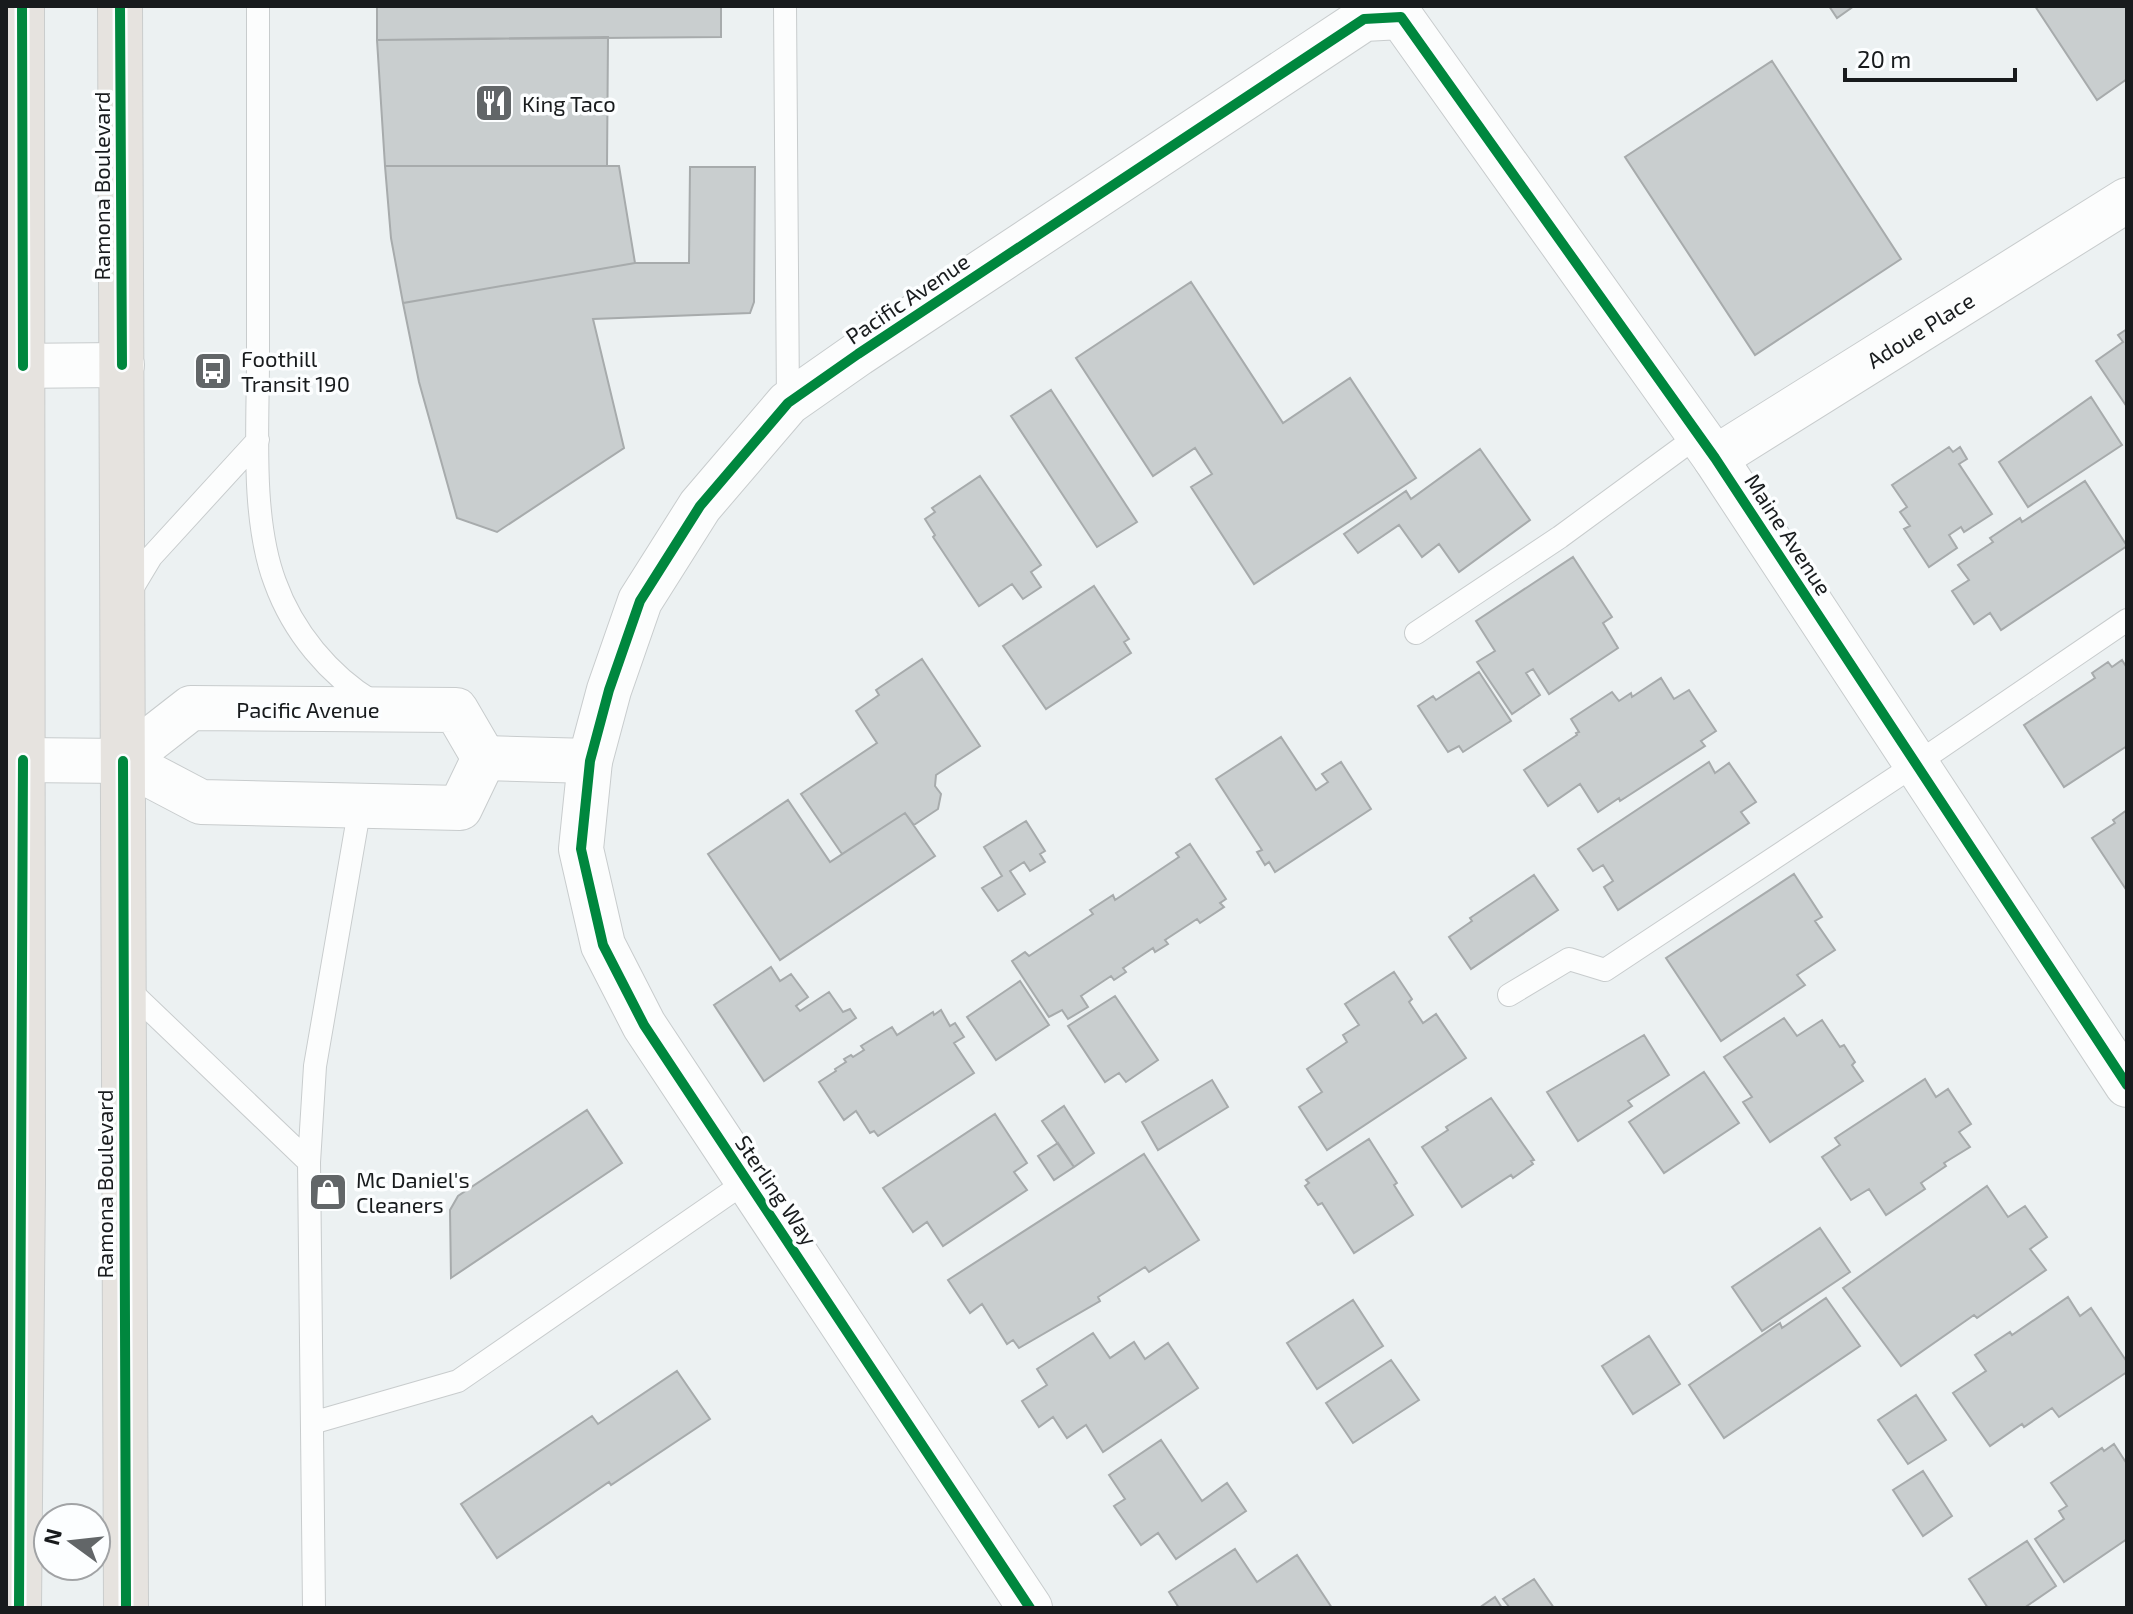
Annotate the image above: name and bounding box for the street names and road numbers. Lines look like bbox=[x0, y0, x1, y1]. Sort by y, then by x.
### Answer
street label: Ramona Boulevard bbox=[88, 91, 114, 281]
street label: Pacific Avenue bbox=[840, 247, 974, 349]
street label: Adoue Place bbox=[1861, 286, 1979, 373]
street label: Maine Avenue bbox=[1740, 468, 1838, 600]
street label: Pacific Avenue bbox=[236, 696, 380, 722]
street label: Ramona Boulevard bbox=[91, 1089, 117, 1279]
street label: Sterling Way bbox=[731, 1130, 824, 1250]

